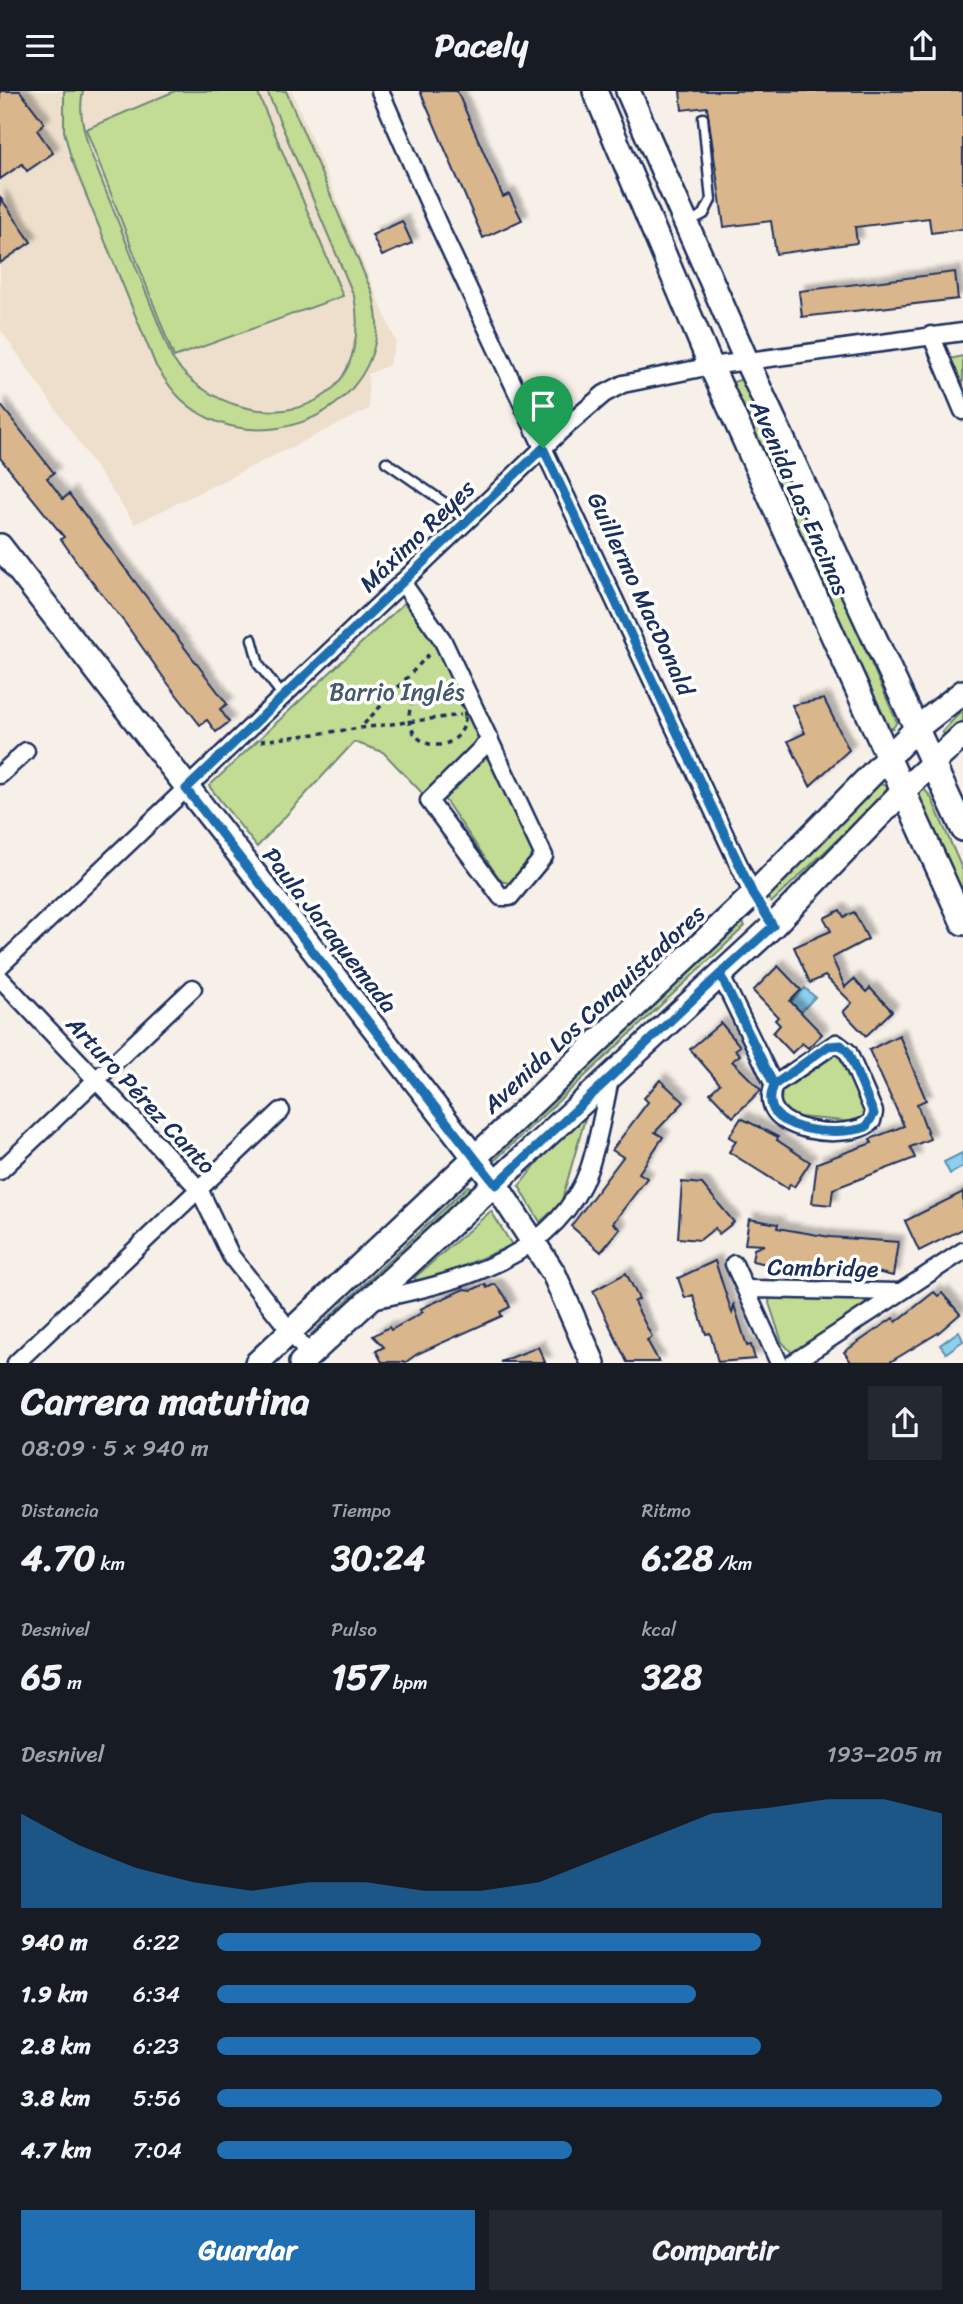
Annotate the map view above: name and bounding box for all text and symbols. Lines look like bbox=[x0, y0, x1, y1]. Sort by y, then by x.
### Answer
text: Pacely bbox=[435, 17, 528, 74]
icon: menu bbox=[21, 27, 59, 65]
icon: share bbox=[904, 27, 942, 65]
pin bbox=[513, 376, 573, 448]
icon: arrive bbox=[524, 387, 562, 425]
street label: Avenida Las Encinas bbox=[737, 392, 862, 603]
street label: Máximo Reyes bbox=[349, 468, 486, 603]
street label: Guillermo MacDonald bbox=[575, 485, 707, 704]
park label: Barrio Inglés bbox=[329, 671, 465, 713]
street label: Paula Jaraquemada bbox=[251, 838, 409, 1022]
street label: Avenida Los Conquistadores bbox=[472, 894, 715, 1125]
street label: Arturo Pérez Canto bbox=[55, 1005, 227, 1185]
street label: Cambridge bbox=[767, 1246, 879, 1290]
text: Carrera matutina bbox=[21, 1368, 310, 1435]
button: share bbox=[868, 1386, 942, 1460]
text: 08:09 · 5 × 940 m bbox=[21, 1428, 209, 1469]
text: Distancia bbox=[21, 1494, 99, 1527]
text: Tiempo bbox=[331, 1494, 391, 1527]
text: Ritmo bbox=[642, 1494, 691, 1527]
text: 4.70 bbox=[21, 1527, 96, 1589]
text: 30:24 bbox=[331, 1527, 425, 1589]
text: 6:28 bbox=[642, 1527, 713, 1589]
text: km bbox=[96, 1547, 125, 1580]
text: /km bbox=[713, 1547, 752, 1580]
text: Desnivel bbox=[21, 1613, 90, 1646]
text: Pulso bbox=[331, 1613, 377, 1646]
text: kcal bbox=[642, 1613, 676, 1646]
text: 65 bbox=[21, 1646, 62, 1708]
text: 157 bbox=[331, 1646, 388, 1708]
text: 328 bbox=[642, 1646, 702, 1708]
text: m bbox=[62, 1666, 82, 1699]
text: bpm bbox=[388, 1666, 428, 1699]
text: Desnivel bbox=[21, 1734, 104, 1775]
text: 193–205 m bbox=[827, 1734, 942, 1775]
text: 940 m bbox=[21, 1922, 88, 1963]
text: 6:22 bbox=[133, 1922, 180, 1963]
text: 1.9 km bbox=[21, 1974, 88, 2015]
text: 6:34 bbox=[133, 1974, 180, 2015]
text: 2.8 km bbox=[21, 2026, 91, 2067]
text: 6:23 bbox=[133, 2026, 179, 2067]
text: 3.8 km bbox=[21, 2078, 90, 2119]
text: 5:56 bbox=[133, 2078, 181, 2119]
text: 4.7 km bbox=[21, 2130, 91, 2171]
text: 7:04 bbox=[133, 2130, 182, 2171]
button: Guardar bbox=[21, 2210, 475, 2290]
button: Compartir bbox=[489, 2210, 942, 2290]

